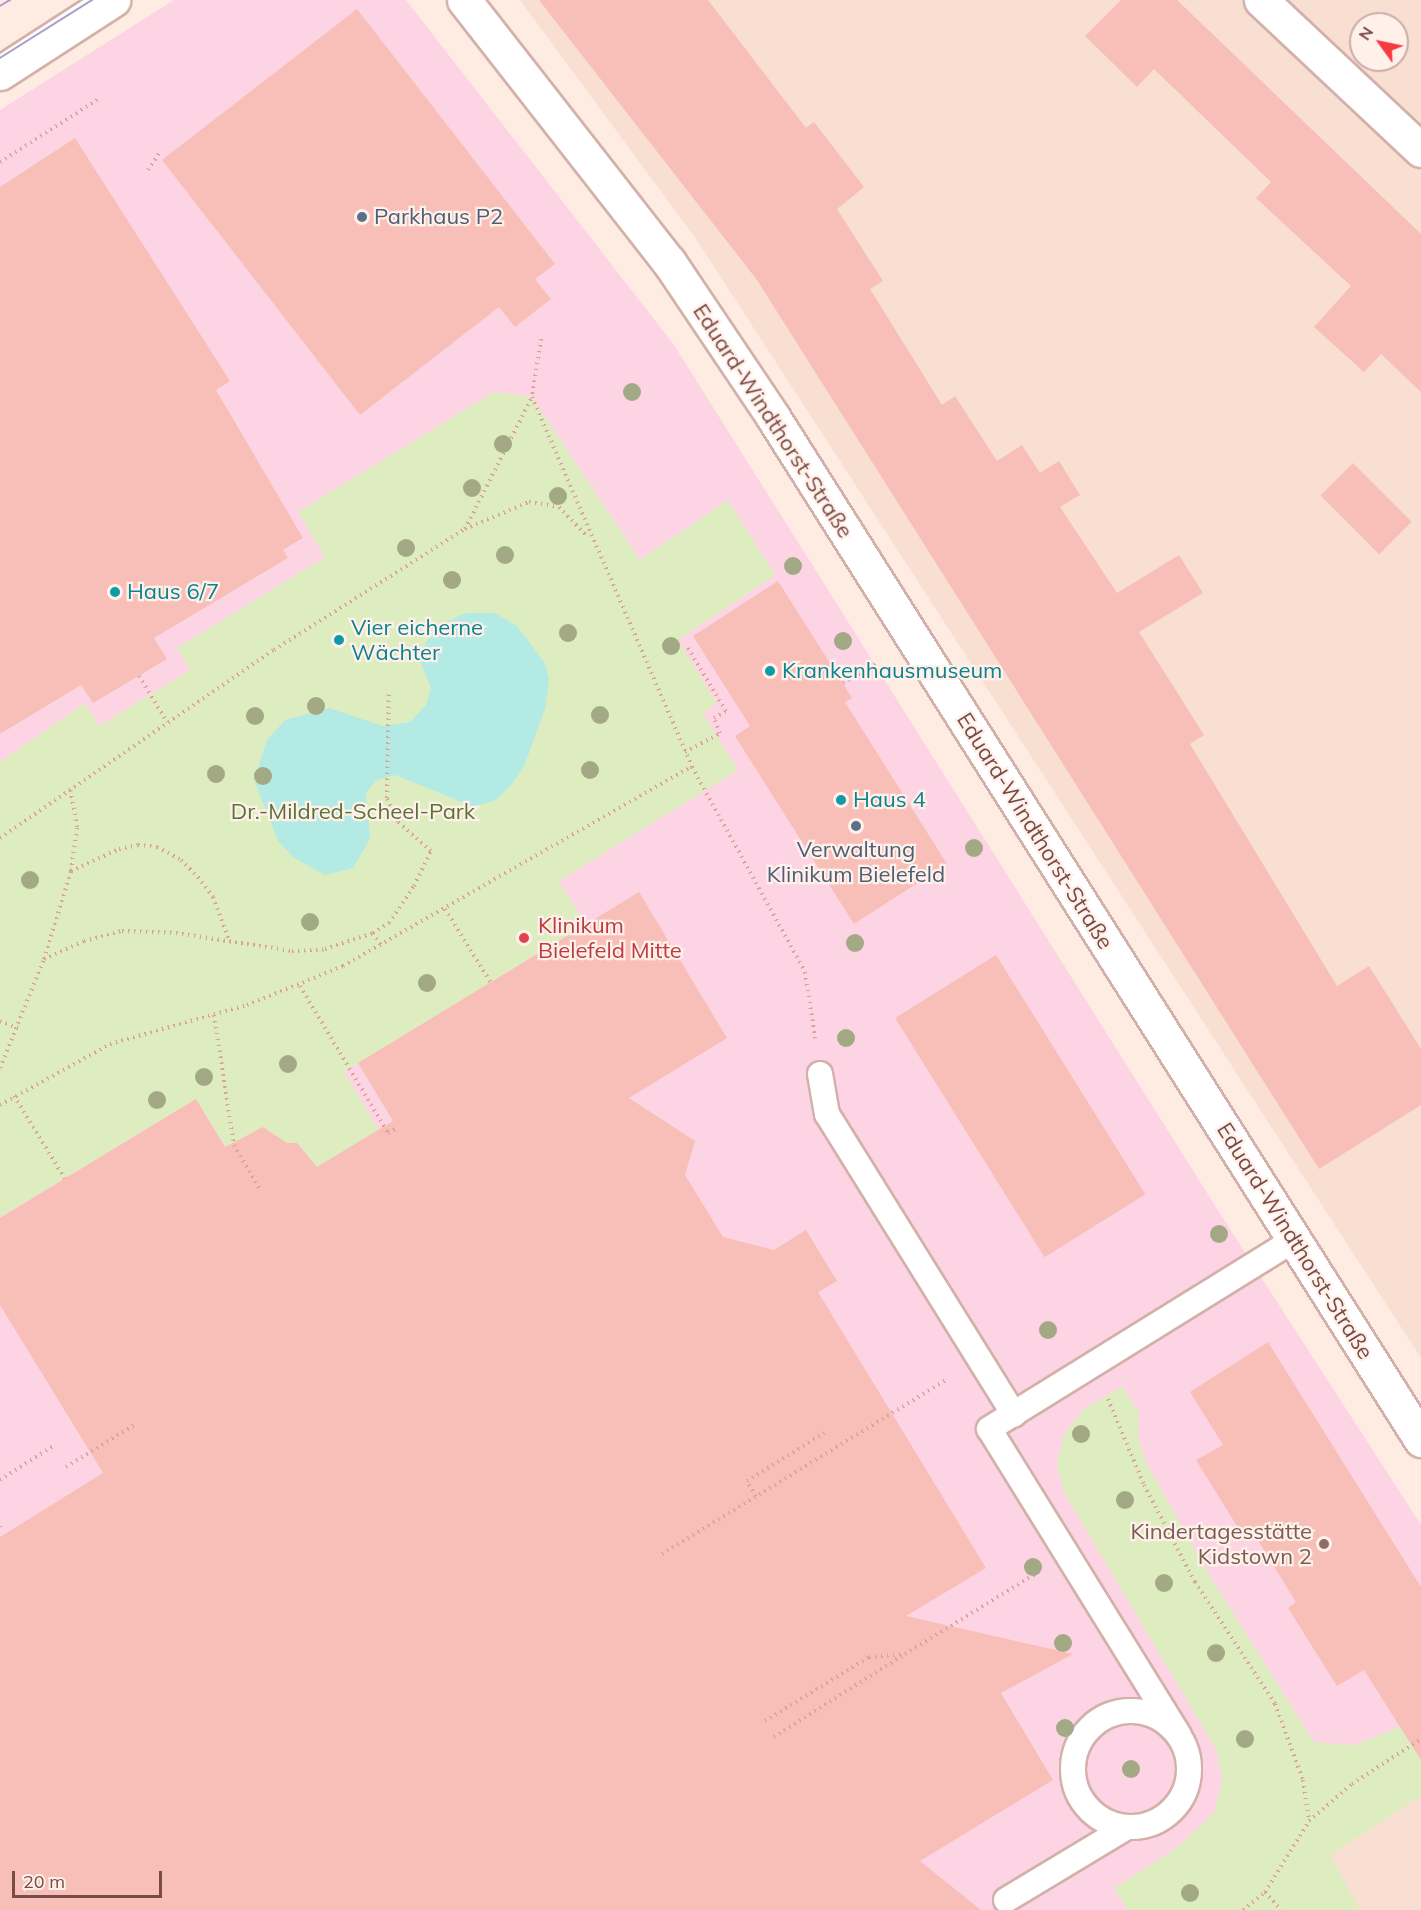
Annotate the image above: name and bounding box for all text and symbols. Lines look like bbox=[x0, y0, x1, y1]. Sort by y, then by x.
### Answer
north arrow bbox=[1349, 12, 1409, 72]
text: N bbox=[1354, 23, 1377, 44]
place label: Parkhaus P2 bbox=[374, 204, 503, 230]
marker: Parkhaus P2 bbox=[355, 210, 369, 224]
street label: Eduard-Windthorst-Straße bbox=[687, 299, 859, 543]
place label: Haus 6/7 bbox=[127, 579, 219, 605]
marker: Haus 6/7 bbox=[108, 585, 122, 599]
place label: Vier eicherne Wächter bbox=[351, 614, 483, 666]
marker: Vier eicherne Wächter bbox=[332, 633, 346, 647]
place label: Krankenhausmuseum bbox=[782, 658, 1002, 684]
marker: Krankenhausmuseum bbox=[763, 664, 777, 678]
street label: Eduard-Windthorst-Straße bbox=[951, 708, 1119, 954]
place label: Haus 4 bbox=[853, 787, 926, 813]
marker: Haus 4 bbox=[834, 793, 848, 807]
park label: Dr.-Mildred-Scheel-Park bbox=[231, 799, 475, 825]
marker: Verwaltung Klinikum Bielefeld bbox=[849, 819, 863, 833]
place label: Verwaltung Klinikum Bielefeld bbox=[767, 836, 945, 888]
place label: Klinikum Bielefeld Mitte bbox=[538, 912, 682, 963]
marker: Klinikum Bielefeld Mitte bbox=[515, 929, 533, 947]
street label: Eduard-Windthorst-Straße bbox=[1211, 1118, 1379, 1364]
place label: Kindertagesstätte Kidstown 2 bbox=[1130, 1518, 1312, 1570]
marker: Kindertagesstätte Kidstown 2 bbox=[1317, 1537, 1331, 1551]
scale bar bbox=[15, 1859, 165, 1897]
text: 20 m bbox=[23, 1870, 65, 1893]

